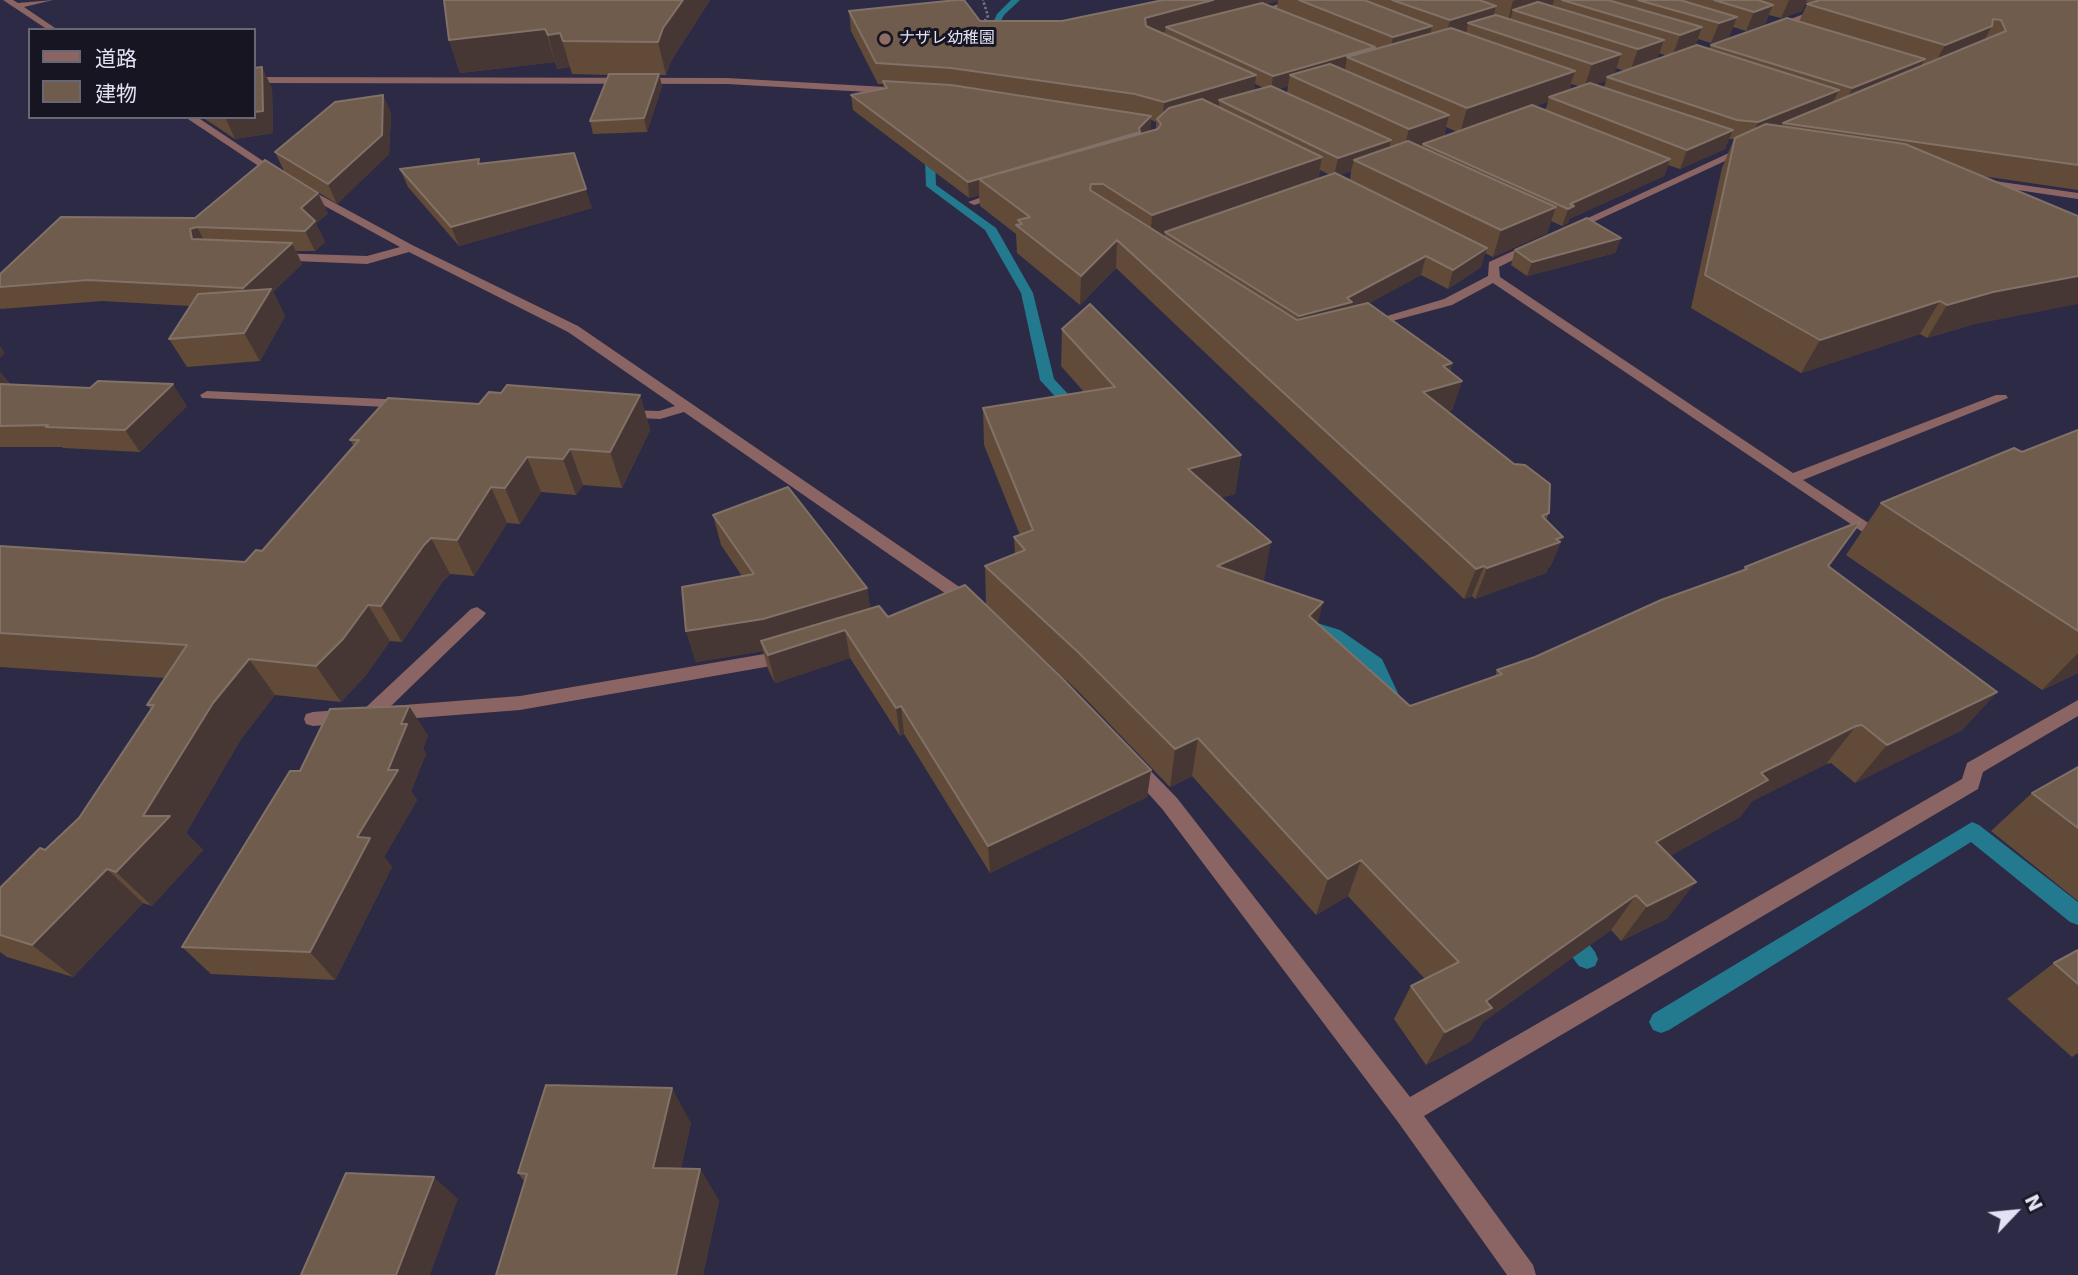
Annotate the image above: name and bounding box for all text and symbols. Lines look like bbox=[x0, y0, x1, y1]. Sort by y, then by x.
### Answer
legend bbox=[28, 28, 256, 119]
place label: ナザレ幼稚園 bbox=[899, 29, 995, 49]
marker: ナザレ幼稚園 bbox=[877, 31, 893, 47]
text: 道路 bbox=[95, 47, 137, 71]
text: 建物 bbox=[95, 82, 137, 106]
north arrow bbox=[1980, 1177, 2050, 1247]
text: N bbox=[2021, 1191, 2047, 1215]

